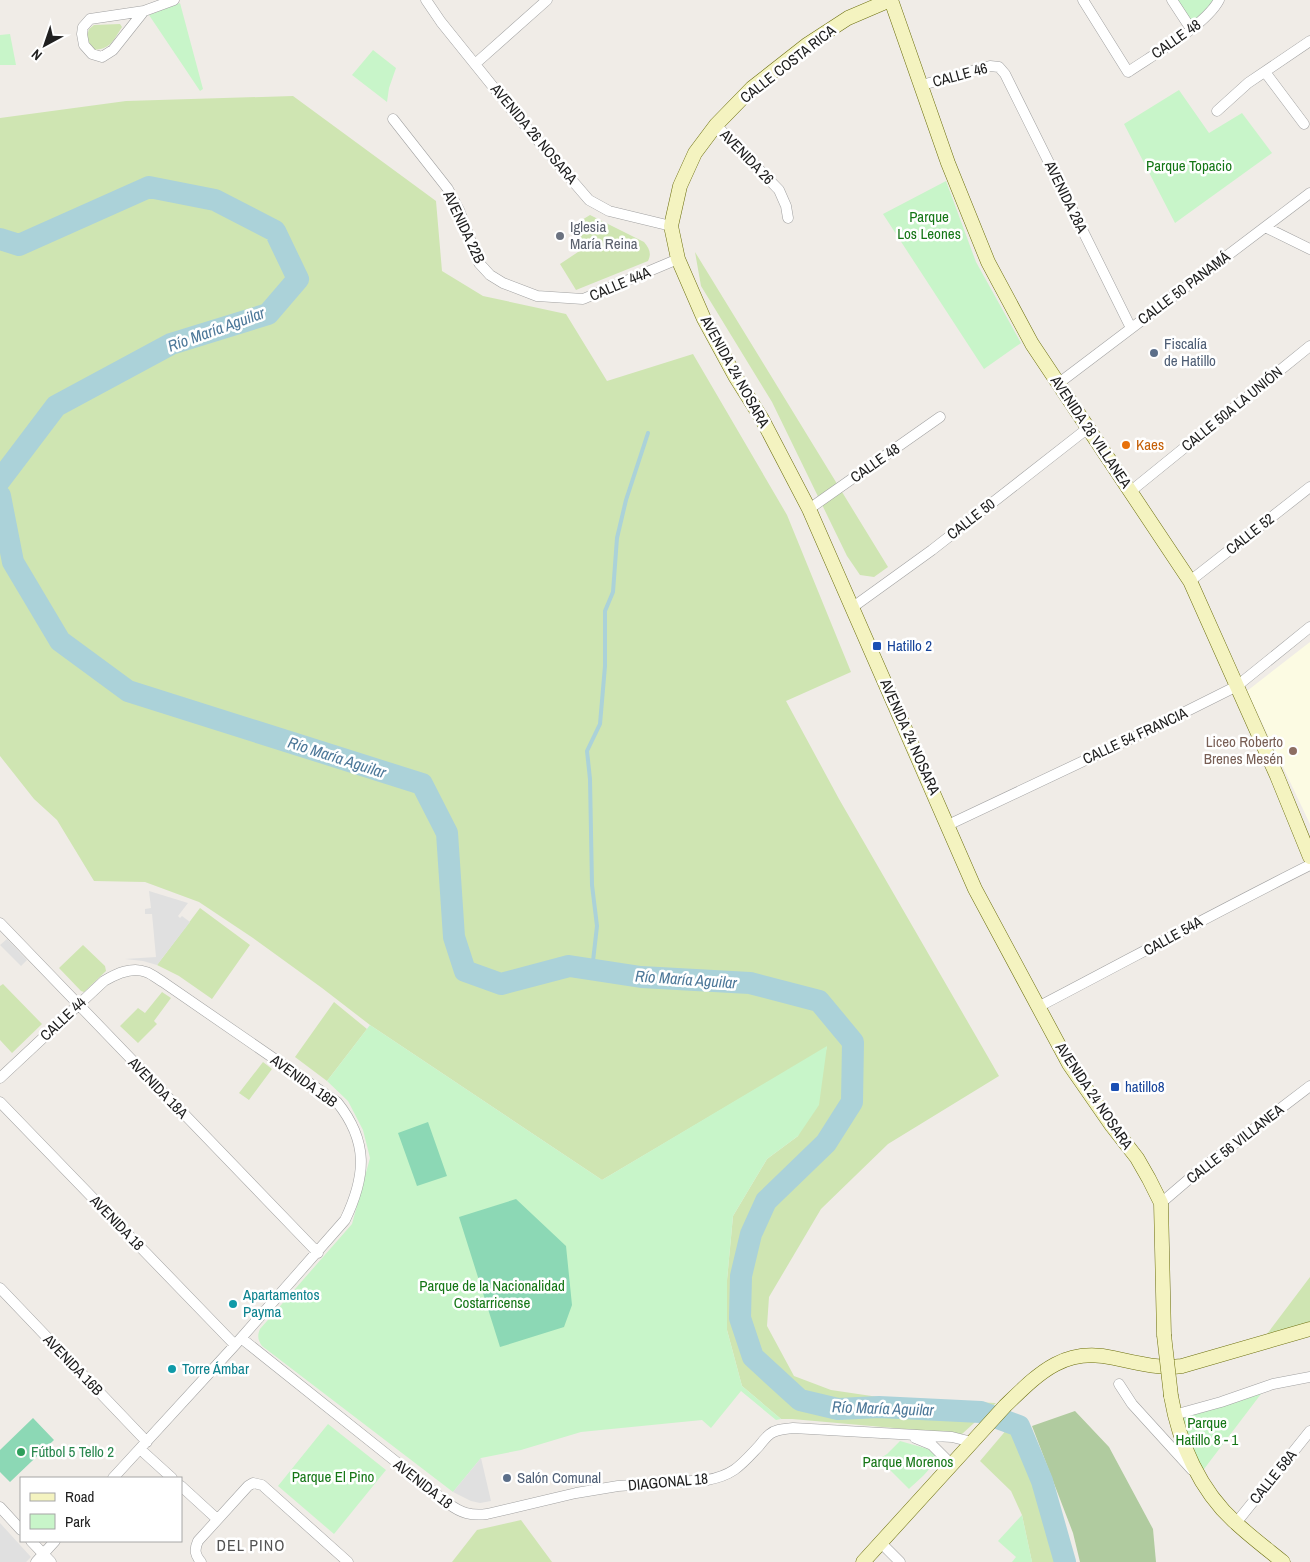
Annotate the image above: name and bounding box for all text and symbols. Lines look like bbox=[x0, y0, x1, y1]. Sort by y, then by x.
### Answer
street label: CALLE 48 bbox=[1147, 14, 1205, 63]
street label: CALLE COSTA RICA bbox=[736, 19, 840, 108]
north arrow bbox=[20, 20, 70, 70]
text: N bbox=[28, 45, 46, 65]
street label: CALLE 46 bbox=[930, 57, 990, 92]
street label: AVENIDA 26 NOSARA bbox=[486, 78, 583, 189]
street label: AVENIDA 26 bbox=[715, 124, 779, 189]
park label: Parque Topacio bbox=[1146, 155, 1232, 176]
street label: AVENIDA 28A bbox=[1040, 156, 1093, 237]
street label: AVENIDA 22B bbox=[438, 186, 490, 266]
park label: Parque Los Leones bbox=[897, 206, 961, 244]
place label: Iglesia María Reina bbox=[570, 216, 638, 254]
marker: Iglesia María Reina bbox=[554, 230, 566, 242]
street label: CALLE 50 PANAMÁ bbox=[1133, 245, 1235, 329]
street label: CALLE 44A bbox=[586, 261, 654, 306]
water label: Río María Aguilar bbox=[164, 301, 268, 357]
street label: AVENIDA 24 NOSARA bbox=[695, 311, 775, 432]
place label: Fiscalía de Hatillo bbox=[1164, 333, 1216, 371]
marker: Fiscalía de Hatillo bbox=[1148, 347, 1160, 359]
street label: CALLE 50A LA UNIÓN bbox=[1177, 361, 1287, 456]
street label: AVENIDA 28 VILLANEA bbox=[1045, 370, 1137, 493]
place label: Kaes bbox=[1136, 434, 1164, 455]
street label: CALLE 48 bbox=[846, 438, 904, 487]
marker: Kaes bbox=[1120, 439, 1132, 451]
street label: CALLE 50 bbox=[942, 493, 999, 544]
street label: CALLE 52 bbox=[1221, 508, 1278, 559]
place label: Hatillo 2 bbox=[887, 635, 932, 656]
marker: Hatillo 2 bbox=[871, 640, 883, 652]
street label: AVENIDA 24 NOSARA bbox=[875, 675, 946, 799]
street label: CALLE 54 FRANCIA bbox=[1079, 702, 1191, 769]
water label: Río María Aguilar bbox=[285, 731, 389, 783]
place label: Liceo Roberto Brenes Mesén bbox=[1204, 731, 1283, 769]
marker: Liceo Roberto Brenes Mesén bbox=[1287, 745, 1299, 757]
street label: CALLE 54A bbox=[1140, 910, 1207, 960]
water label: Río María Aguilar bbox=[634, 964, 738, 994]
street label: CALLE 44 bbox=[35, 992, 90, 1045]
street label: AVENIDA 24 NOSARA bbox=[1050, 1037, 1138, 1154]
street label: AVENIDA 18B bbox=[266, 1049, 342, 1112]
street label: AVENIDA 18A bbox=[123, 1052, 193, 1123]
place label: hatillo8 bbox=[1125, 1076, 1165, 1097]
marker: hatillo8 bbox=[1109, 1081, 1121, 1093]
street label: CALLE 56 VILLANEA bbox=[1182, 1098, 1288, 1188]
street label: AVENIDA 18 bbox=[85, 1190, 149, 1255]
park label: Parque de la Nacionalidad Costarricense bbox=[419, 1275, 565, 1313]
place label: Apartamentos Payma bbox=[242, 1284, 320, 1322]
marker: Apartamentos Payma bbox=[227, 1298, 239, 1310]
street label: AVENIDA 16B bbox=[38, 1329, 108, 1400]
place label: Torre Ámbar bbox=[182, 1358, 249, 1379]
marker: Torre Ámbar bbox=[166, 1363, 178, 1375]
water label: Río María Aguilar bbox=[832, 1395, 935, 1421]
park label: Parque Hatillo 8 - 1 bbox=[1176, 1412, 1239, 1450]
place label: Fútbol 5 Tello 2 bbox=[31, 1441, 114, 1462]
street label: CALLE 58A bbox=[1244, 1444, 1301, 1508]
marker: Fútbol 5 Tello 2 bbox=[15, 1446, 27, 1458]
park label: Parque Morenos bbox=[863, 1451, 953, 1472]
street label: AVENIDA 18 bbox=[389, 1453, 457, 1513]
park label: Parque El Pino bbox=[292, 1466, 375, 1487]
place label: Salón Comunal bbox=[517, 1467, 601, 1488]
street label: DIAGONAL 18 bbox=[627, 1468, 709, 1495]
marker: Salón Comunal bbox=[501, 1472, 513, 1484]
legend bbox=[20, 1477, 182, 1542]
text: Road bbox=[65, 1486, 94, 1507]
text: Park bbox=[65, 1511, 91, 1532]
district label: DEL PINO bbox=[217, 1534, 285, 1556]

